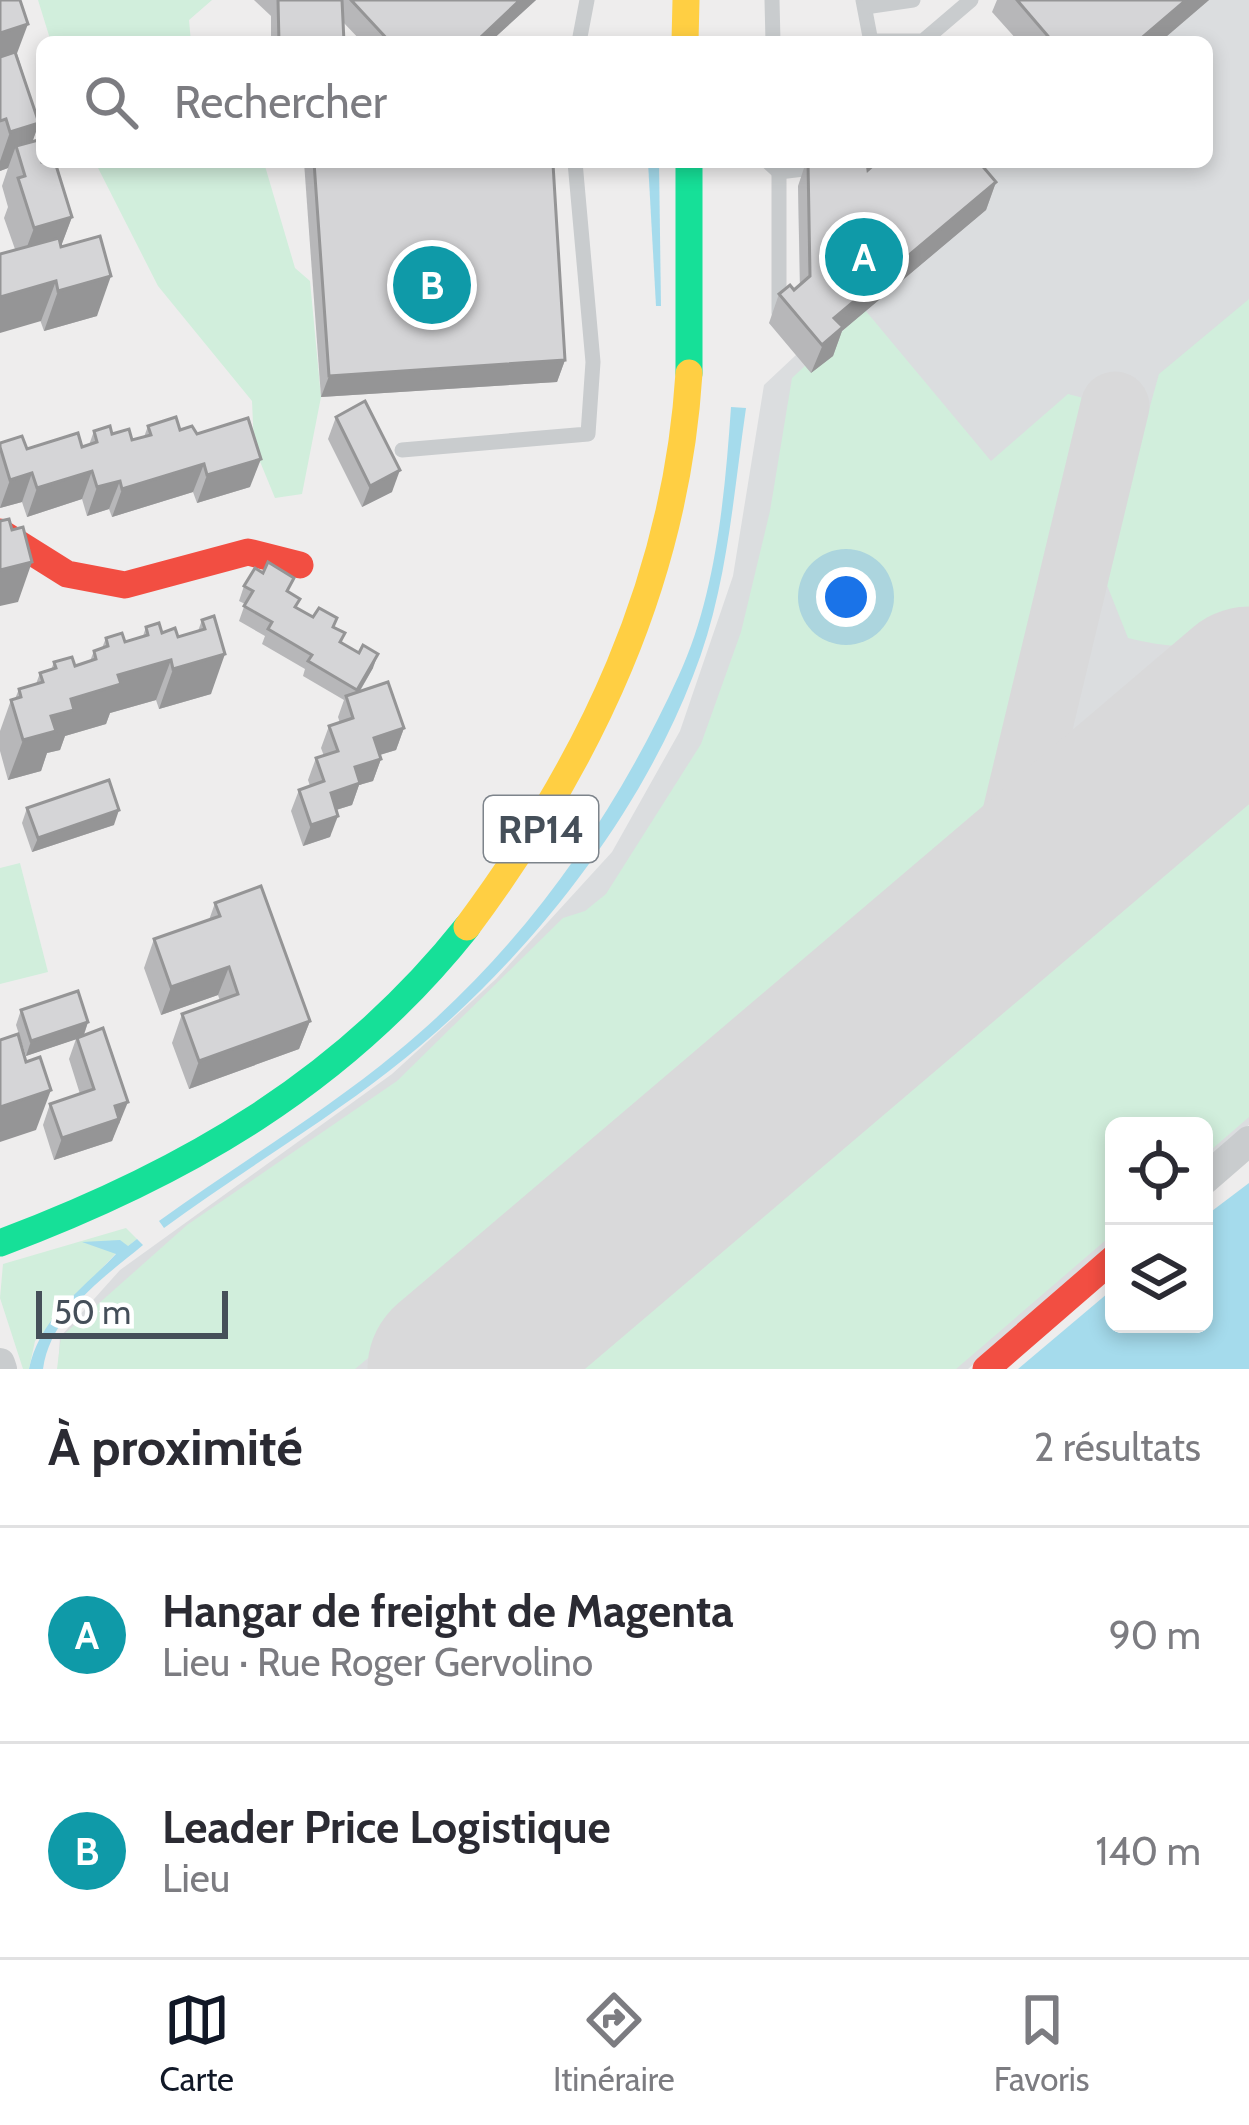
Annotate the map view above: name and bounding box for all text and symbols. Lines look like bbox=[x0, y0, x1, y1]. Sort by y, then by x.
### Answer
search box bbox=[36, 36, 1213, 168]
icon: search bbox=[78, 69, 144, 135]
text: Rechercher bbox=[174, 75, 387, 129]
pin: A bbox=[825, 212, 903, 302]
pin: B bbox=[393, 240, 471, 330]
your location bbox=[816, 567, 876, 627]
road number: RP14 bbox=[484, 796, 598, 862]
map controls bbox=[1105, 1117, 1213, 1333]
button: locate bbox=[1105, 1117, 1213, 1225]
button: layers bbox=[1105, 1225, 1213, 1333]
scale bar bbox=[36, 1285, 228, 1338]
text: 50 m bbox=[54, 1292, 131, 1332]
text: À proximité bbox=[48, 1416, 303, 1478]
text: 2 résultats bbox=[1034, 1423, 1201, 1471]
text: Hangar de freight de Magenta bbox=[162, 1584, 734, 1638]
text: A bbox=[75, 1611, 99, 1659]
text: 90 m bbox=[1109, 1611, 1201, 1659]
text: Lieu · Rue Roger Gervolino bbox=[162, 1638, 593, 1686]
text: Leader Price Logistique bbox=[162, 1800, 611, 1854]
text: B bbox=[75, 1827, 99, 1875]
text: 140 m bbox=[1096, 1827, 1201, 1875]
text: Lieu bbox=[162, 1854, 230, 1902]
tab: Carte bbox=[160, 1987, 234, 2099]
tab: Itinéraire bbox=[553, 1987, 675, 2099]
tab: Favoris bbox=[994, 1987, 1089, 2099]

